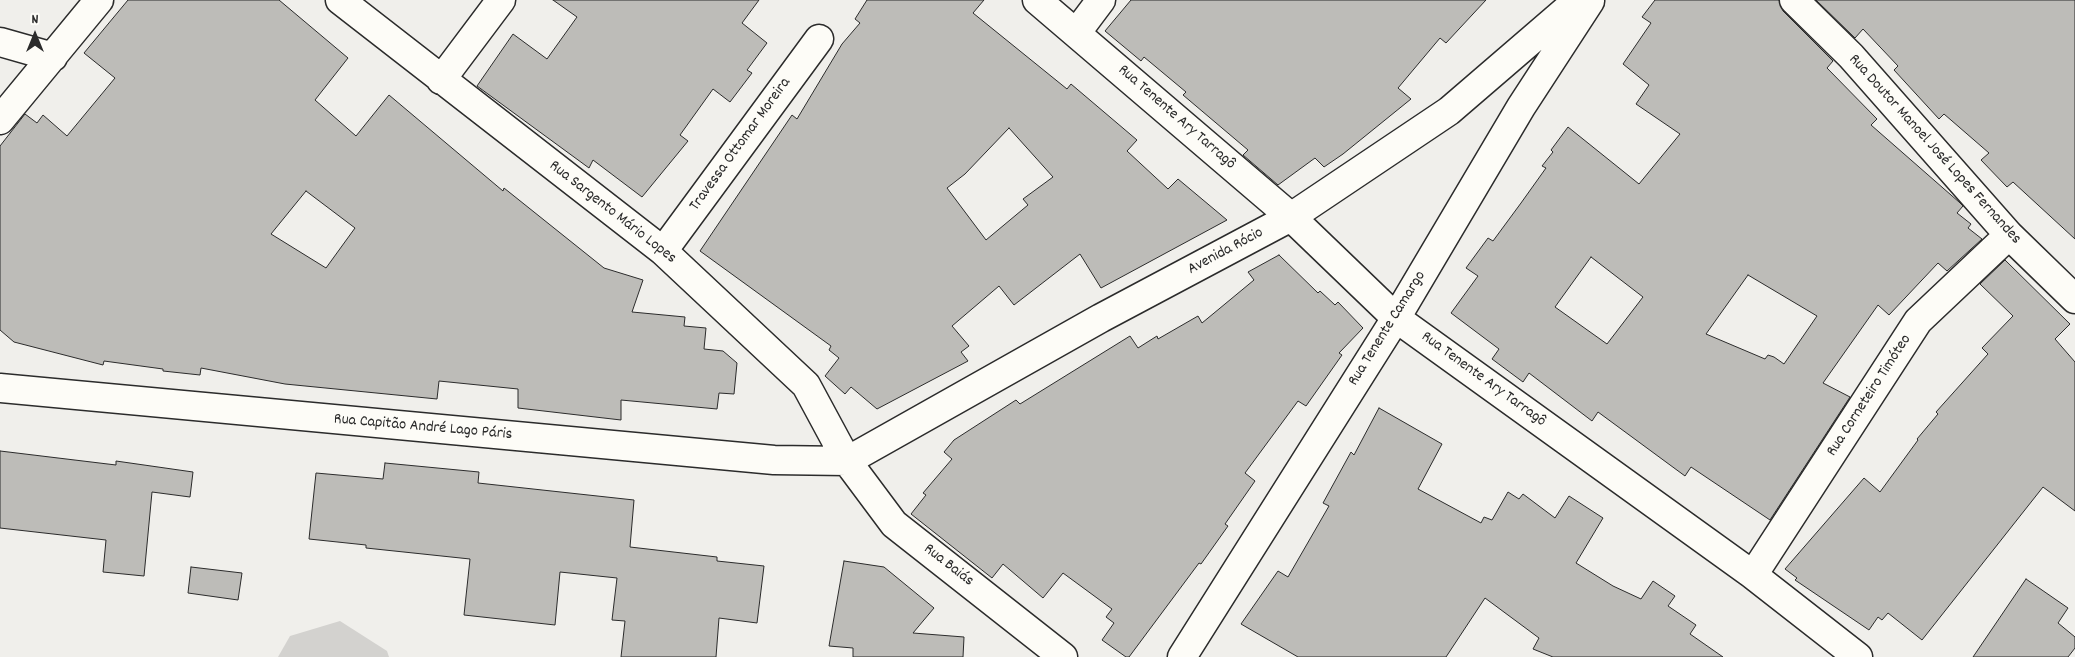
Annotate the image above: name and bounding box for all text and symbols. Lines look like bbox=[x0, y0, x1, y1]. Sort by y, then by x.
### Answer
north arrow bbox=[10, 10, 60, 60]
text: N bbox=[32, 10, 38, 30]
street label: Rua Doutor Manoel José Lopes Fernandes bbox=[1844, 51, 2024, 249]
street label: Rua Tenente Ary Tarragô bbox=[1113, 62, 1239, 174]
street label: Travessa Ottomar Moreira bbox=[686, 75, 796, 215]
street label: Rua Sargento Mário Lopes bbox=[545, 157, 679, 269]
street label: Avenida Rócio bbox=[1185, 224, 1267, 280]
street label: Rua Tenente Camargo bbox=[1345, 268, 1431, 390]
street label: Rua Tenente Ary Tarragô bbox=[1417, 328, 1549, 432]
street label: Rua Corneteiro Timóteo bbox=[1823, 332, 1917, 460]
street label: Rua Capitão André Lago Páris bbox=[333, 411, 513, 445]
street label: Rua Baiás bbox=[919, 540, 977, 592]

